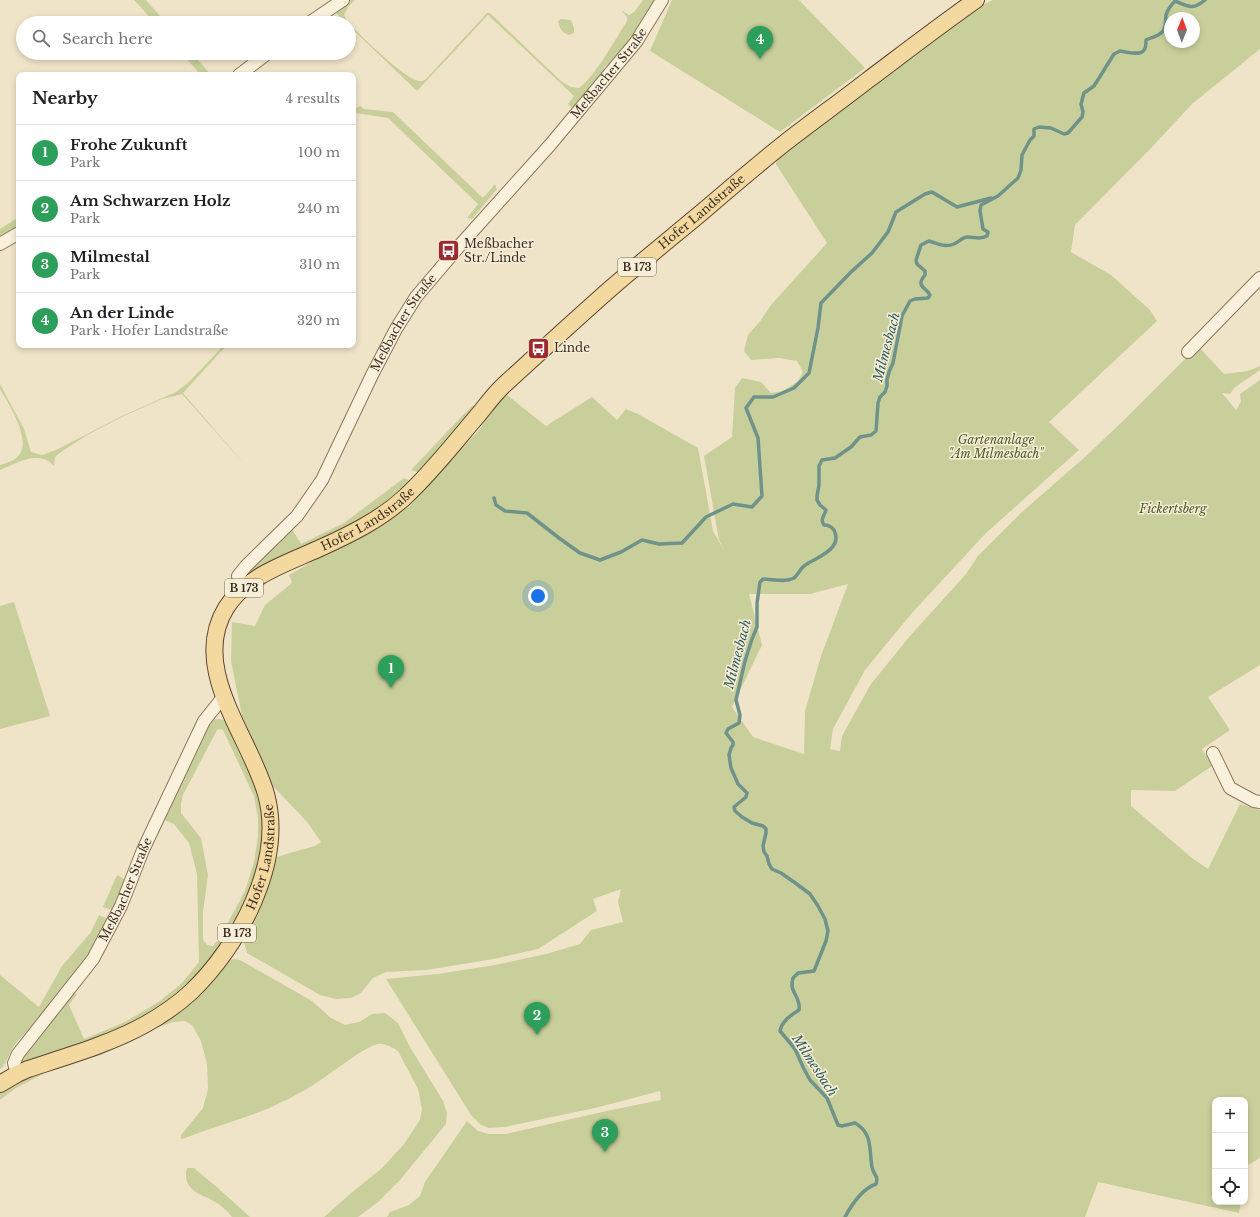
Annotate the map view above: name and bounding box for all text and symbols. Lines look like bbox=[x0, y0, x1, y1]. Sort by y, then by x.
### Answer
north arrow bbox=[1164, 12, 1200, 48]
search box bbox=[16, 16, 356, 60]
street label: Meßbacher Straße bbox=[567, 25, 650, 121]
pin: 4 bbox=[747, 26, 773, 59]
icon: search bbox=[30, 27, 52, 49]
text: Search here bbox=[62, 29, 153, 48]
text: Nearby bbox=[32, 88, 98, 109]
text: 4 results bbox=[286, 90, 340, 107]
text: Frohe Zukunft bbox=[70, 135, 187, 154]
text: 1 bbox=[42, 144, 48, 161]
text: 100 m bbox=[298, 144, 340, 161]
text: Park bbox=[70, 154, 100, 171]
street label: Hofer Landstraße bbox=[655, 171, 748, 252]
text: Am Schwarzen Holz bbox=[70, 191, 231, 210]
text: 2 bbox=[41, 200, 49, 217]
text: 240 m bbox=[297, 200, 340, 217]
text: Park bbox=[70, 210, 100, 227]
place label: Meßbacher Str./Linde bbox=[464, 236, 534, 265]
bus stop icon: Meßbacher Str./Linde bbox=[435, 238, 461, 264]
text: Milmestal bbox=[70, 247, 150, 266]
text: 3 bbox=[41, 256, 49, 273]
text: 310 m bbox=[299, 256, 340, 273]
road number: B 173 bbox=[618, 258, 656, 276]
text: Park bbox=[70, 266, 100, 283]
street label: Meßbacher Straße bbox=[367, 271, 439, 374]
text: An der Linde bbox=[70, 303, 174, 322]
water label: Milmesbach bbox=[869, 311, 904, 385]
text: 4 bbox=[41, 312, 49, 329]
text: 320 m bbox=[297, 312, 340, 329]
text: Park · Hofer Landstraße bbox=[70, 322, 229, 339]
bus stop icon: Linde bbox=[526, 335, 552, 361]
place label: Linde bbox=[554, 340, 590, 355]
park label: Gartenanlage "Am Milmesbach" bbox=[949, 432, 1045, 461]
street label: Hofer Landstraße bbox=[318, 484, 418, 554]
park label: Fickertsberg bbox=[1138, 501, 1208, 516]
road number: B 173 bbox=[225, 579, 263, 597]
your location bbox=[528, 586, 548, 606]
water label: Milmesbach bbox=[720, 618, 755, 692]
pin: 1 bbox=[378, 655, 404, 688]
street label: Hofer Landstraße bbox=[243, 803, 277, 912]
street label: Meßbacher Straße bbox=[95, 835, 155, 944]
road number: B 173 bbox=[218, 924, 256, 942]
pin: 2 bbox=[524, 1002, 550, 1035]
water label: Milmesbach bbox=[788, 1030, 841, 1100]
map controls bbox=[1212, 1097, 1248, 1205]
button: + bbox=[1212, 1097, 1248, 1133]
pin: 3 bbox=[592, 1119, 618, 1152]
button: − bbox=[1212, 1133, 1248, 1169]
button: locate bbox=[1212, 1169, 1248, 1205]

